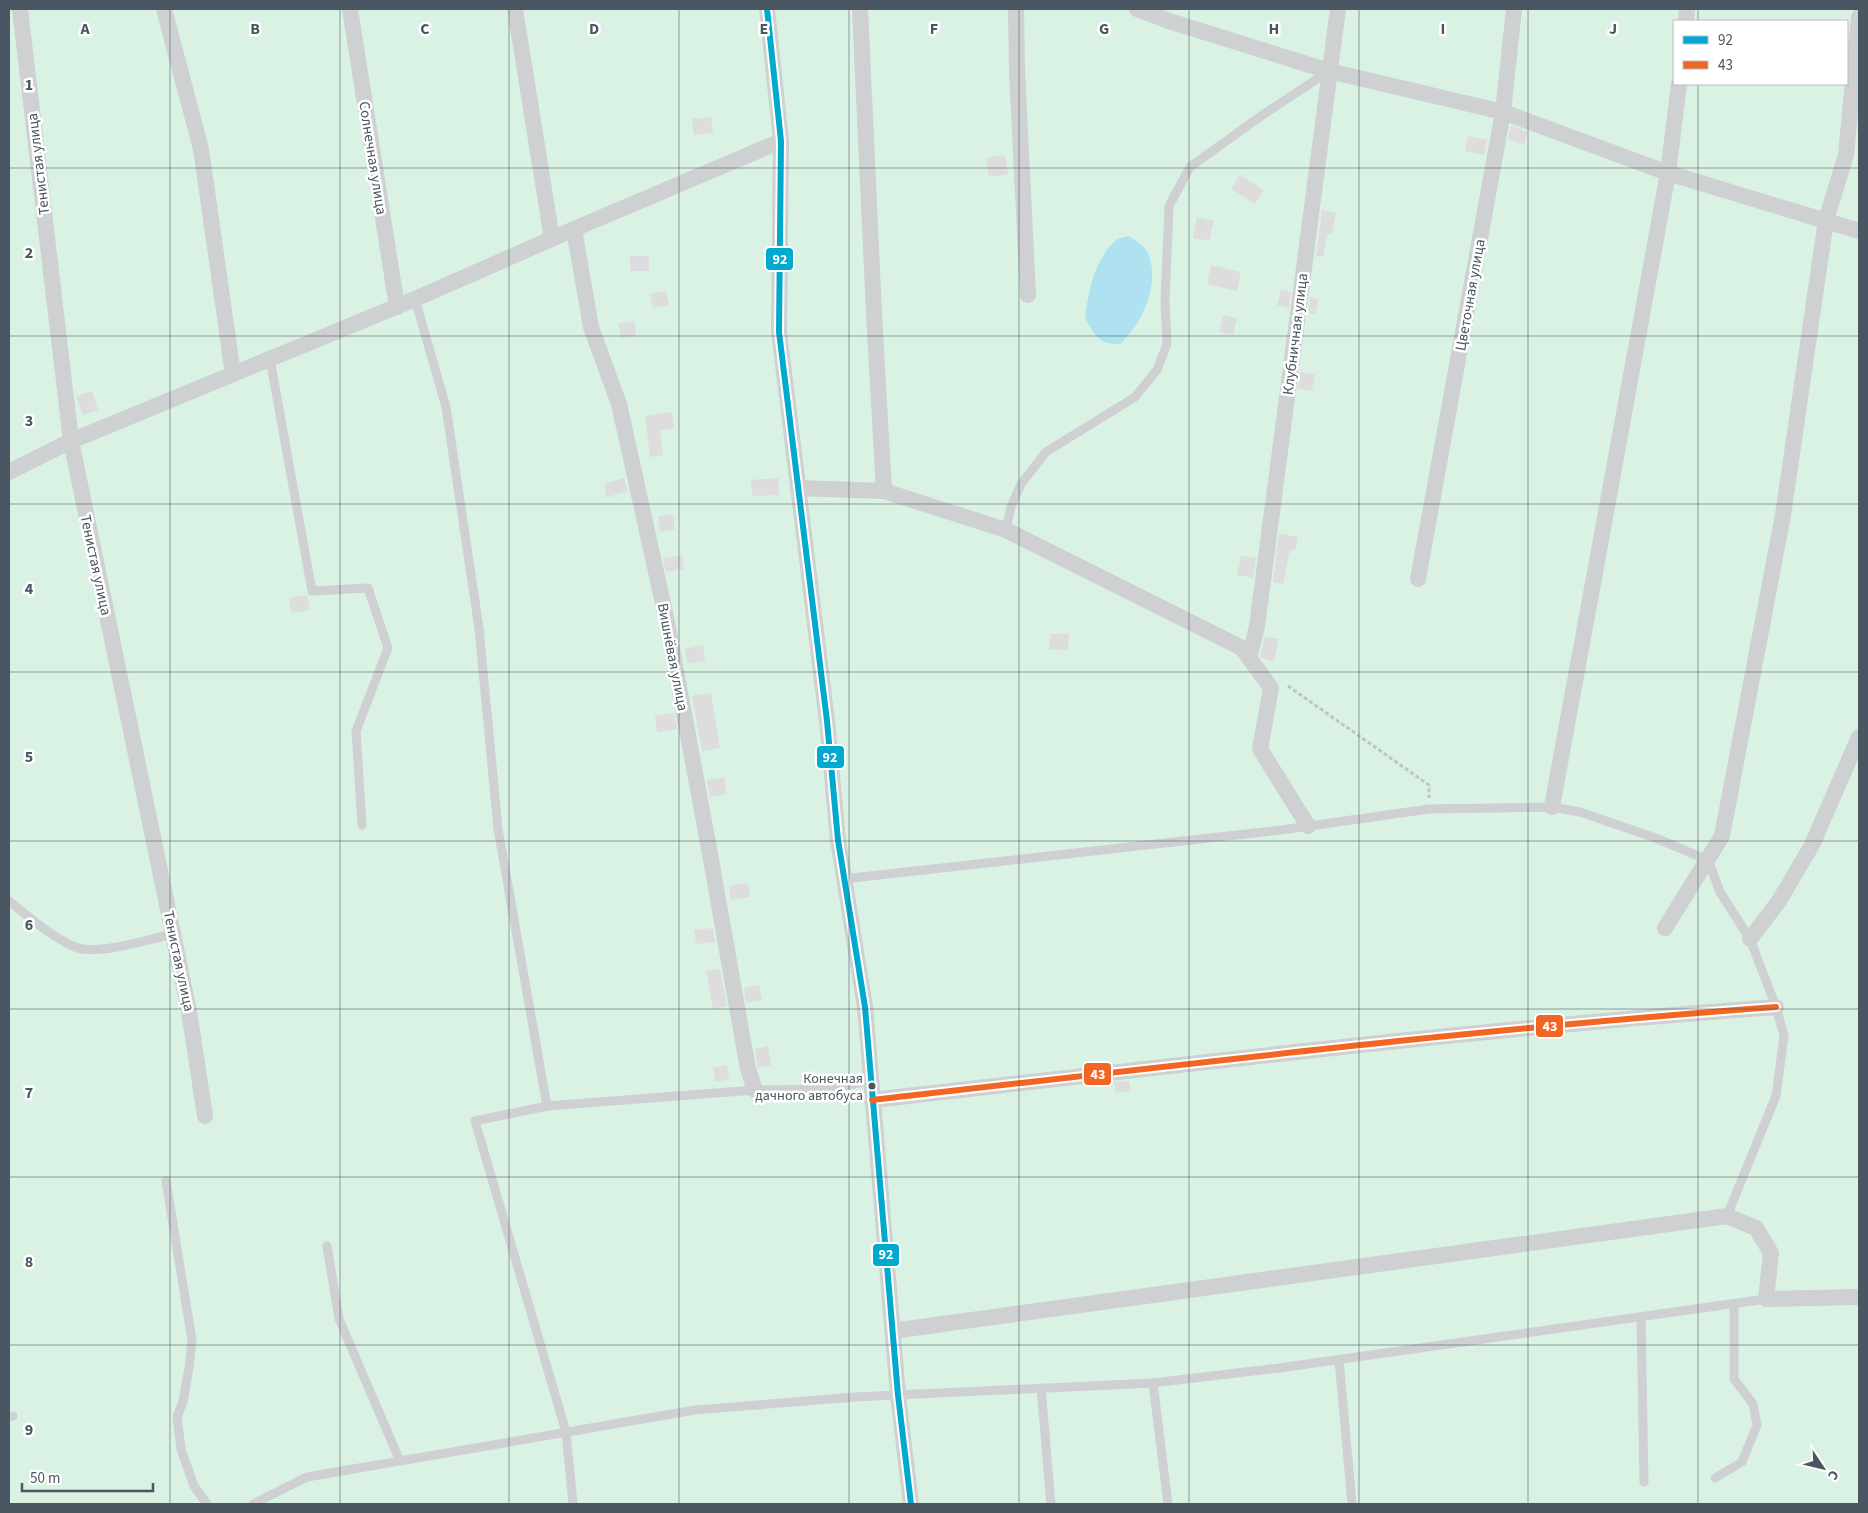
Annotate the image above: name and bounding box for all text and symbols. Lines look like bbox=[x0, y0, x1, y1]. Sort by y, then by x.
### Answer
text: A bbox=[79, 18, 90, 40]
text: B bbox=[250, 18, 260, 40]
text: C bbox=[420, 18, 430, 40]
text: D bbox=[589, 18, 599, 40]
text: E bbox=[760, 18, 768, 40]
text: F bbox=[930, 18, 938, 40]
text: G bbox=[1099, 18, 1109, 40]
text: H bbox=[1269, 18, 1279, 40]
text: I bbox=[1441, 18, 1445, 40]
text: J bbox=[1609, 18, 1617, 40]
legend bbox=[1673, 20, 1848, 85]
text: 92 bbox=[1718, 30, 1733, 51]
text: 43 bbox=[1718, 55, 1733, 76]
text: 1 bbox=[25, 74, 33, 96]
street label: Солнечная улица bbox=[353, 100, 392, 216]
street label: Тенистая улица bbox=[22, 112, 55, 216]
street label: Цветочная улица bbox=[1450, 238, 1491, 353]
text: 2 bbox=[25, 242, 33, 264]
line badge: 92 bbox=[765, 247, 794, 271]
text: 92 bbox=[773, 250, 787, 270]
street label: Клубничная улица bbox=[1278, 272, 1313, 396]
text: 3 bbox=[25, 410, 33, 432]
street label: Тенистая улица bbox=[75, 513, 116, 617]
text: 4 bbox=[25, 578, 34, 600]
street label: Вишнёвая улица bbox=[652, 601, 693, 713]
line badge: 92 bbox=[816, 745, 845, 769]
text: 5 bbox=[25, 746, 33, 768]
text: 92 bbox=[823, 748, 837, 768]
street label: Тенистая улица bbox=[158, 909, 199, 1013]
text: 6 bbox=[25, 914, 33, 936]
line badge: 43 bbox=[1535, 1014, 1564, 1038]
text: 43 bbox=[1543, 1017, 1557, 1037]
line badge: 43 bbox=[1083, 1062, 1112, 1086]
text: 43 bbox=[1091, 1065, 1105, 1085]
place label: Конечная дачного автобуса bbox=[755, 1069, 863, 1106]
marker: Конечная дачного автобуса bbox=[867, 1081, 877, 1091]
text: 7 bbox=[25, 1082, 33, 1104]
line badge: 92 bbox=[872, 1243, 900, 1267]
text: 92 bbox=[879, 1245, 893, 1265]
text: 8 bbox=[25, 1251, 33, 1273]
text: 9 bbox=[25, 1419, 33, 1441]
north arrow bbox=[1798, 1443, 1848, 1493]
scale bar bbox=[22, 1460, 154, 1492]
text: С bbox=[1822, 1466, 1843, 1484]
text: 50 m bbox=[30, 1468, 60, 1489]

